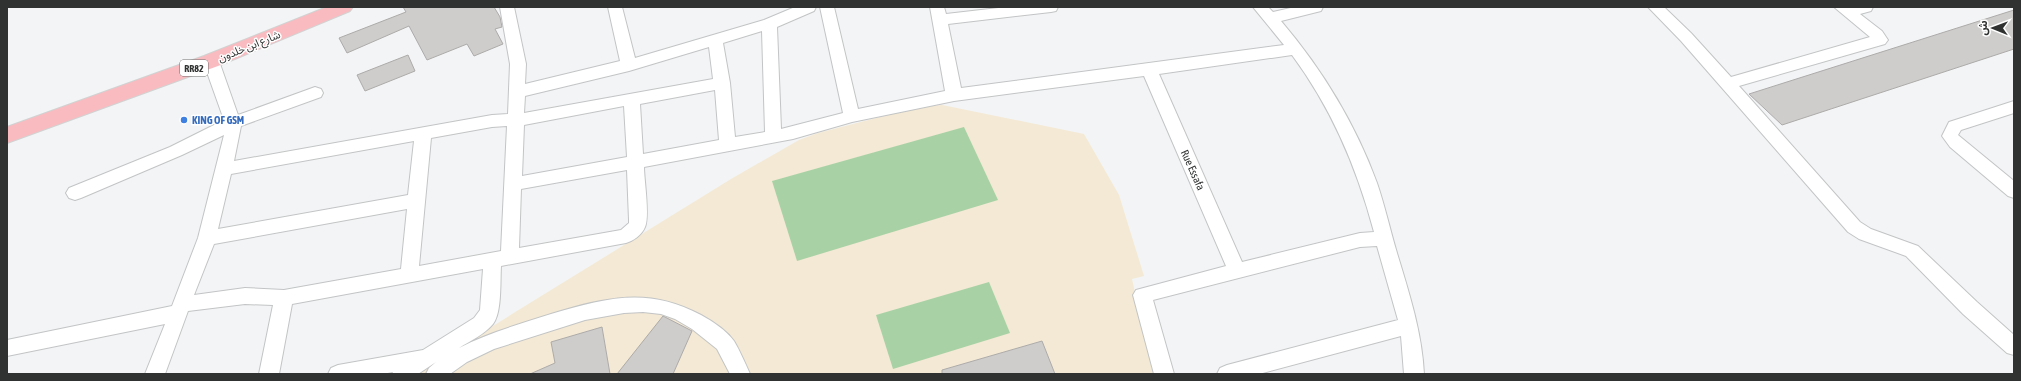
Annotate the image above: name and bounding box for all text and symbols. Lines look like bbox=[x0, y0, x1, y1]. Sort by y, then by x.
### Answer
north arrow bbox=[1973, 8, 2013, 48]
text: ش bbox=[1977, 20, 1990, 35]
street label: شارع ابن خلدون bbox=[216, 28, 283, 66]
road number: RR82 bbox=[180, 60, 208, 76]
place label: KING OF GSM bbox=[192, 114, 244, 126]
marker: KING OF GSM bbox=[179, 115, 189, 125]
street label: Rue Essafa bbox=[1179, 148, 1207, 192]

